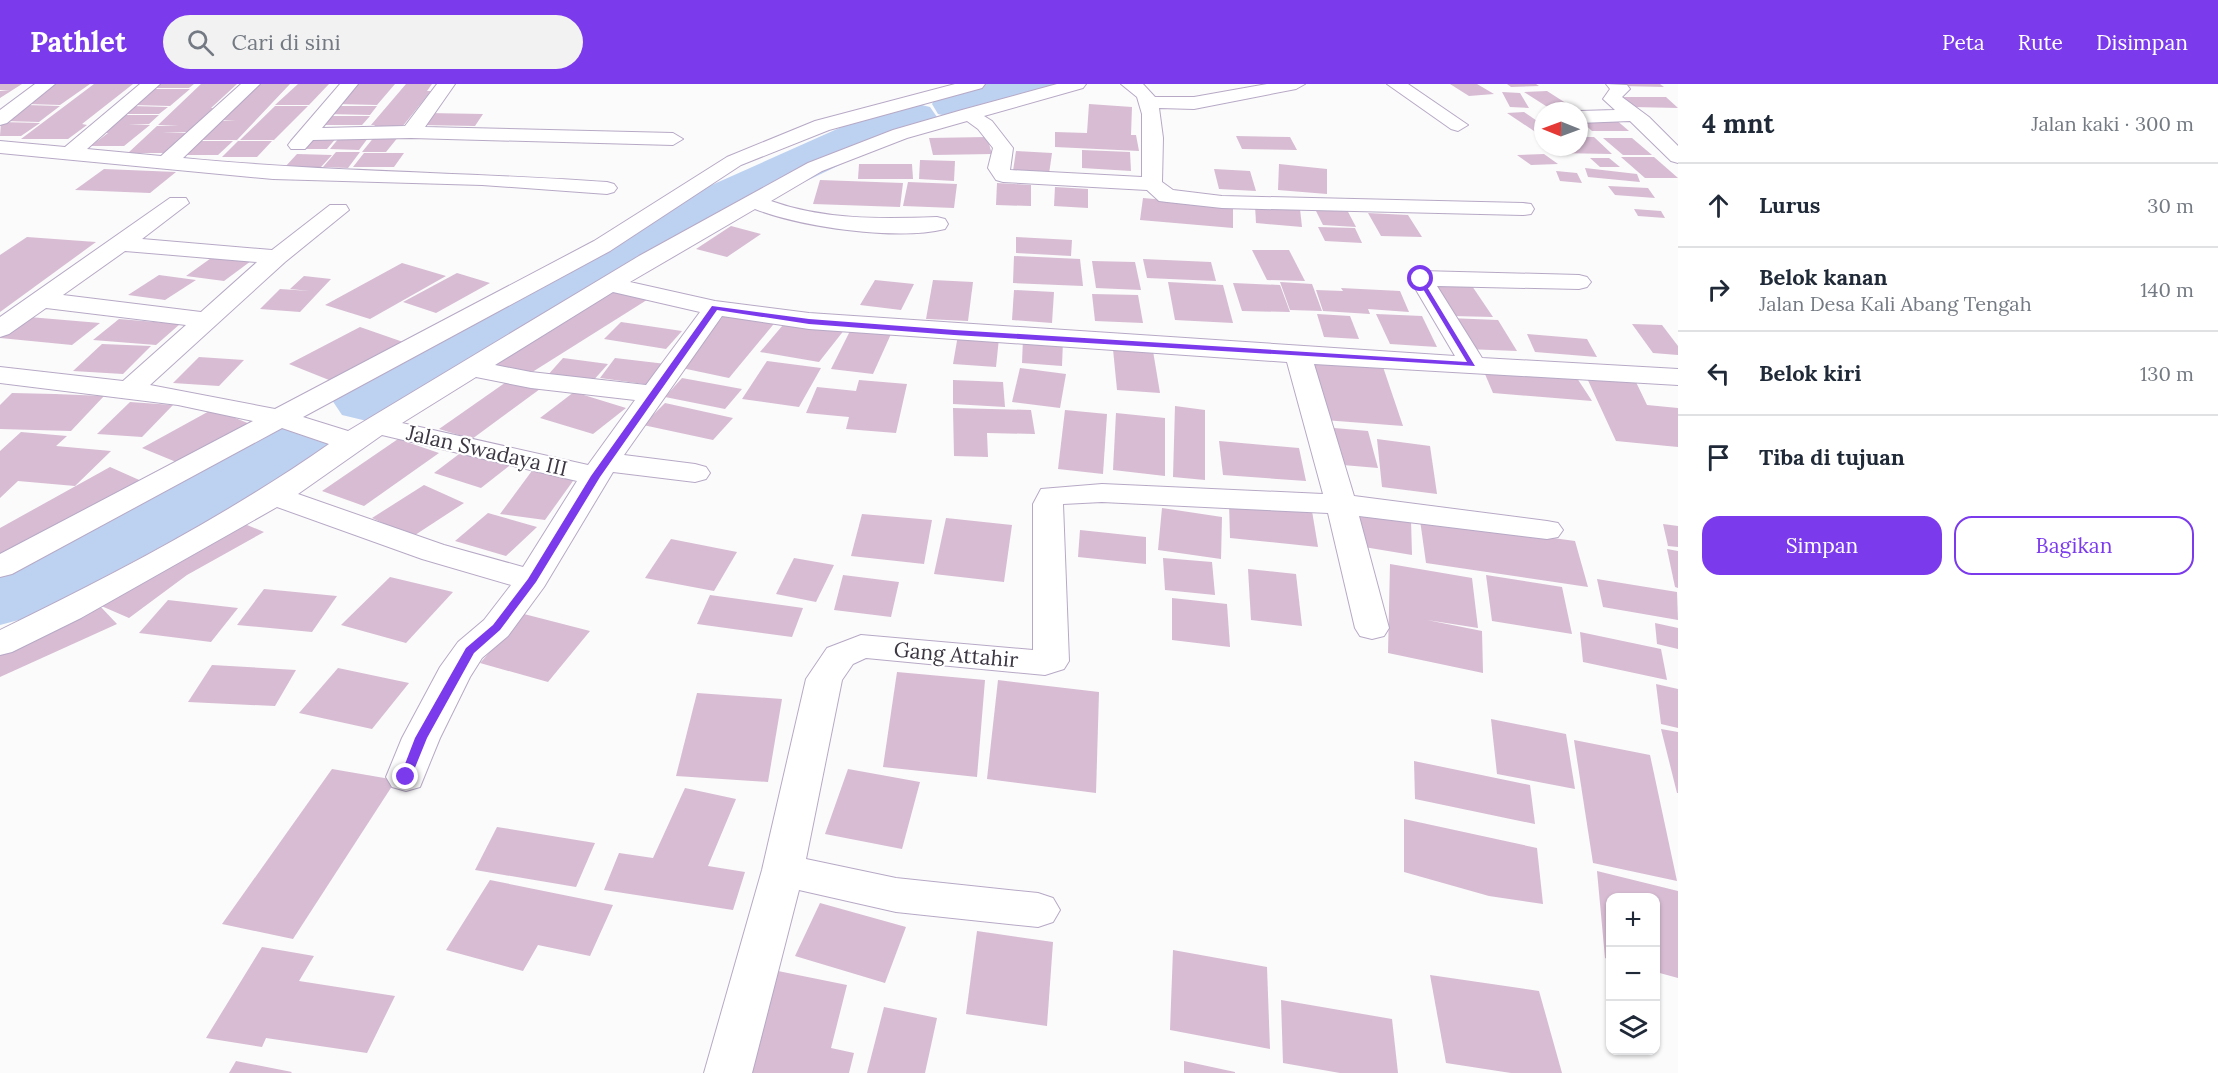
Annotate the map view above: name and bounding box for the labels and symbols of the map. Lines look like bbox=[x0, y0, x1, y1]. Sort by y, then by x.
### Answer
north arrow bbox=[1534, 102, 1588, 156]
route start bbox=[1407, 265, 1433, 291]
street label: Jalan Swadaya III bbox=[403, 419, 570, 482]
street label: Gang Attahir bbox=[893, 636, 1019, 673]
route end bbox=[392, 763, 418, 789]

